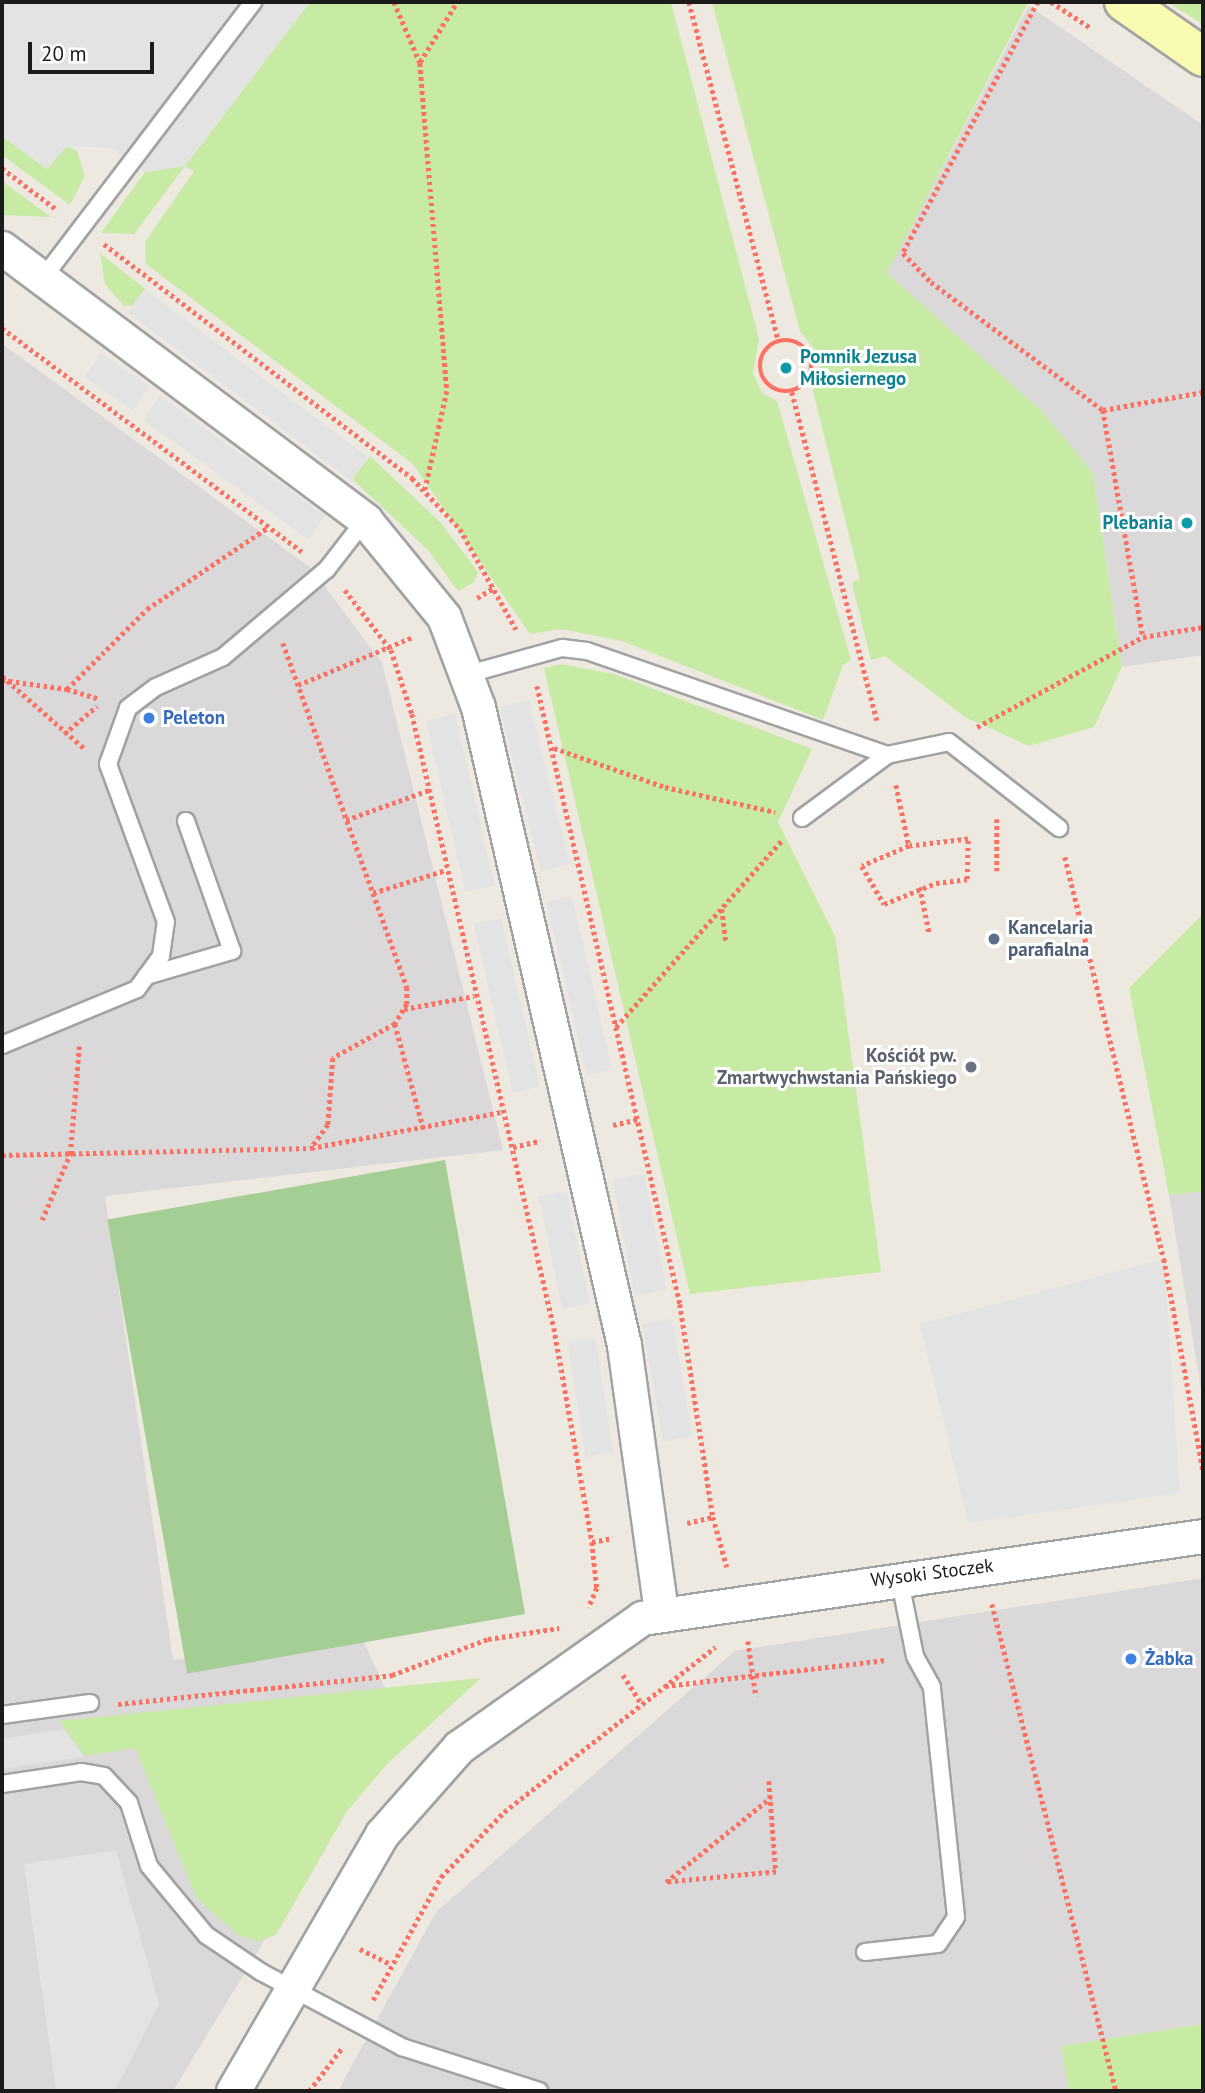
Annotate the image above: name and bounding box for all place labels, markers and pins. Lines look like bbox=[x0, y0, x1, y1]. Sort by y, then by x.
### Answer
place label: Pomnik Jezusa Miłosiernego bbox=[800, 346, 918, 390]
marker: Pomnik Jezusa Miłosiernego bbox=[778, 360, 794, 376]
place label: Plebania bbox=[1102, 512, 1173, 534]
marker: Plebania bbox=[1179, 515, 1195, 531]
place label: Peleton bbox=[163, 707, 225, 729]
marker: Peleton bbox=[141, 710, 157, 726]
place label: Kancelaria parafialna bbox=[1008, 917, 1093, 961]
marker: Kancelaria parafialna bbox=[986, 931, 1002, 947]
place label: Kościół pw. Zmartwychwstania Pańskiego bbox=[717, 1045, 957, 1089]
marker: Kościół pw. Zmartwychwstania Pańskiego bbox=[963, 1059, 979, 1075]
place label: Żabka bbox=[1145, 1648, 1193, 1670]
marker: Żabka bbox=[1123, 1651, 1139, 1667]

